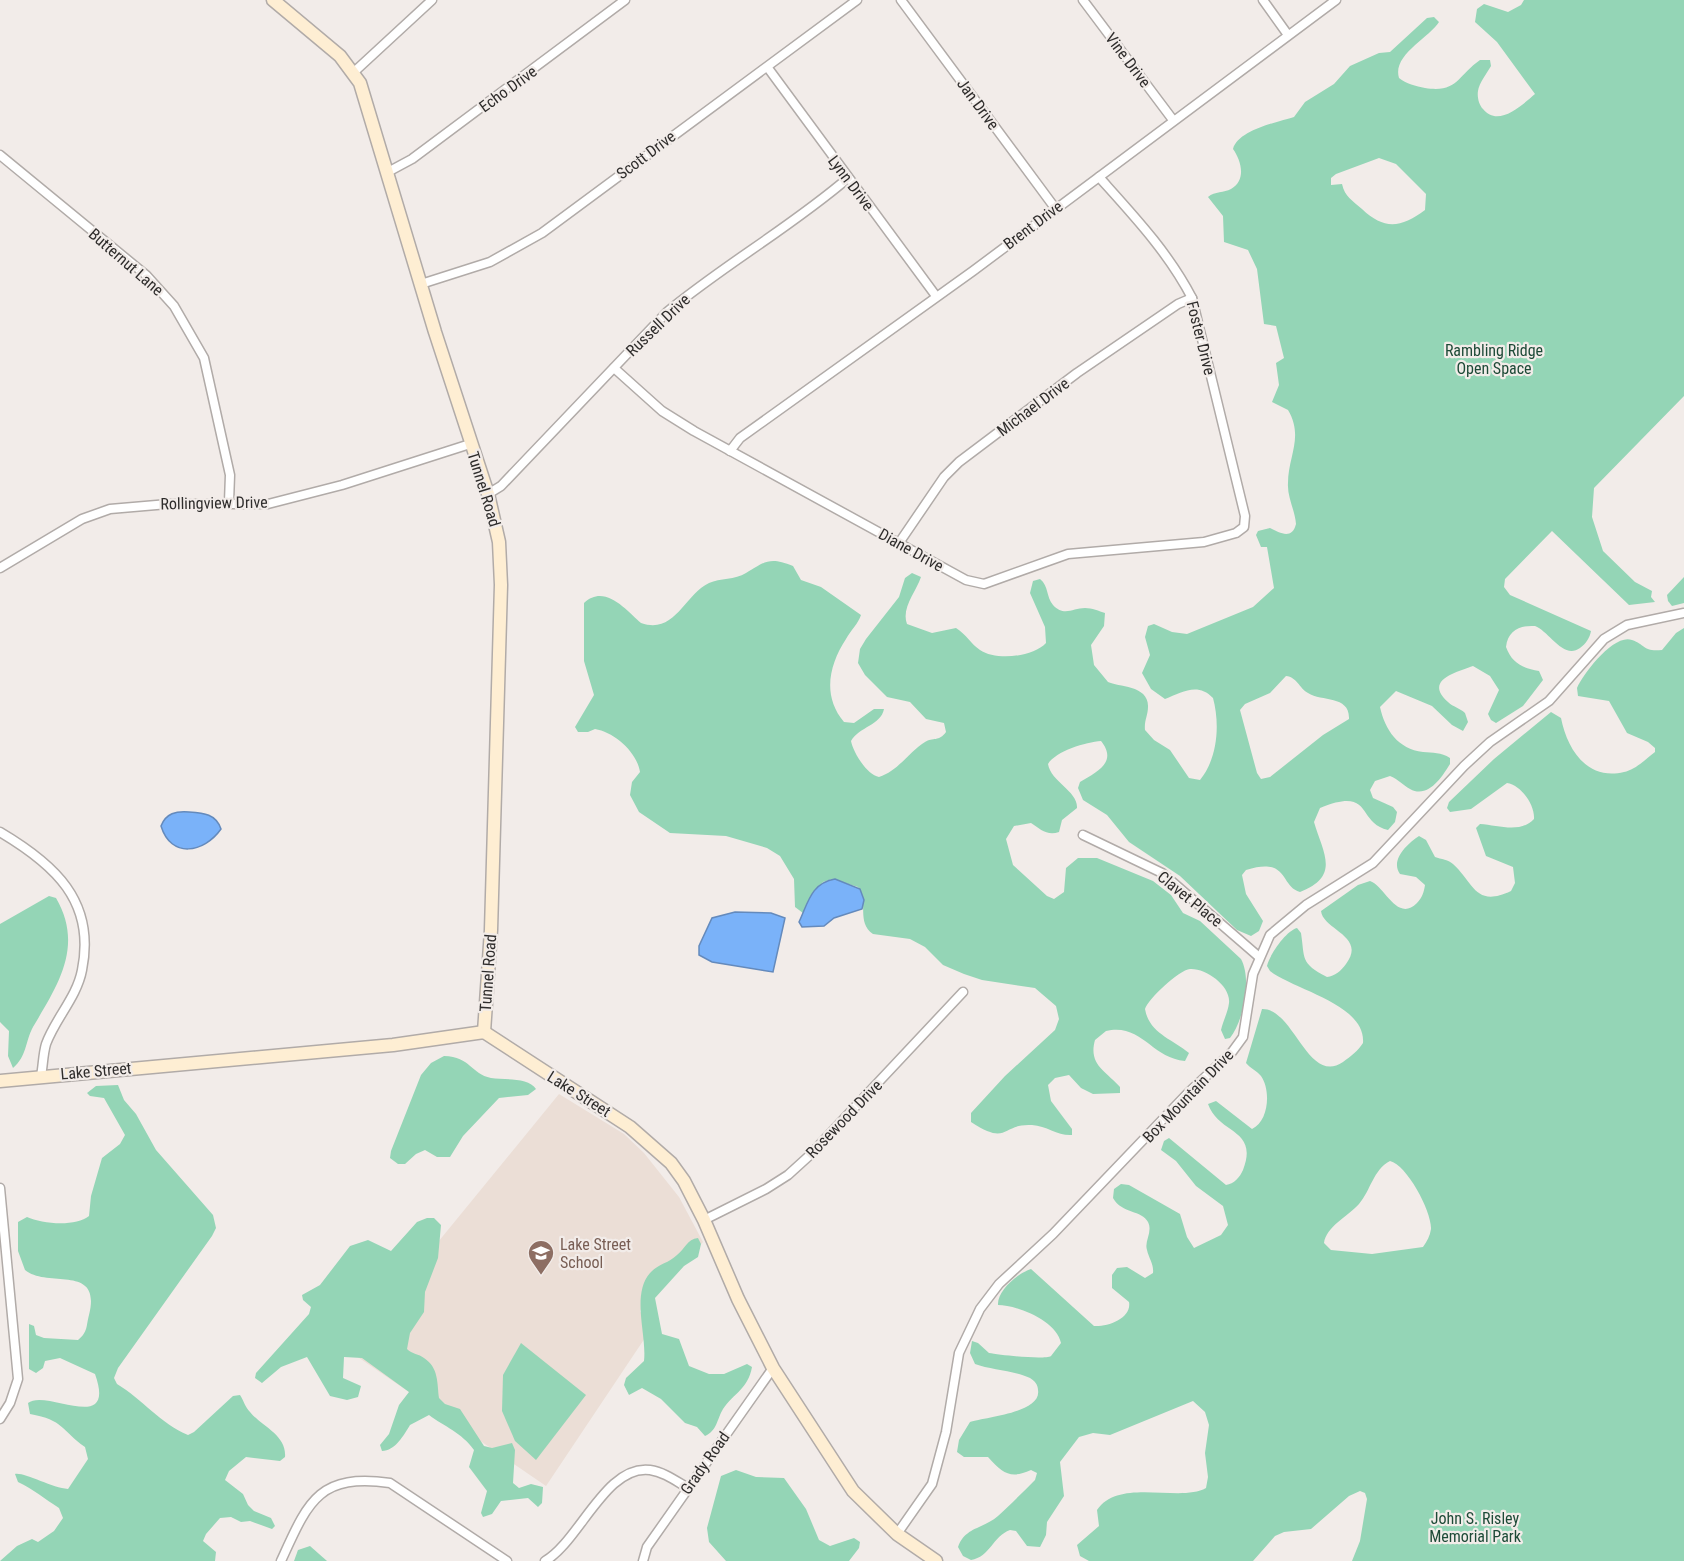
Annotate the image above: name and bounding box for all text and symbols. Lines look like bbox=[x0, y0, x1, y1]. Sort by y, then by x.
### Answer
street label: Vine Drive bbox=[1101, 29, 1155, 91]
street label: Echo Drive bbox=[475, 62, 541, 116]
street label: Jan Drive bbox=[953, 75, 1003, 133]
street label: Scott Drive bbox=[613, 127, 679, 183]
street label: Lynn Drive bbox=[824, 152, 878, 214]
street label: Brent Drive bbox=[1000, 197, 1066, 253]
street label: Butternut Lane bbox=[85, 224, 167, 300]
street label: Russell Drive bbox=[622, 290, 694, 360]
street label: Foster Drive bbox=[1183, 299, 1219, 377]
park label: Rambling Ridge Open Space bbox=[1445, 341, 1543, 378]
street label: Michael Drive bbox=[993, 374, 1073, 440]
street label: Tunnel Road bbox=[464, 449, 504, 529]
street label: Rollingview Drive bbox=[160, 493, 268, 513]
street label: Diane Drive bbox=[875, 524, 947, 576]
street label: Clavet Place bbox=[1154, 867, 1226, 931]
street label: Tunnel Road bbox=[476, 934, 500, 1012]
street label: Box Mountain Drive bbox=[1139, 1045, 1237, 1147]
street label: Lake Street bbox=[60, 1058, 132, 1084]
street label: Lake Street bbox=[544, 1067, 614, 1121]
street label: Rosewood Drive bbox=[802, 1076, 886, 1162]
place label: Lake Street School bbox=[560, 1235, 631, 1272]
school or university icon: Lake Street School bbox=[526, 1238, 556, 1276]
street label: Grady Road bbox=[677, 1428, 733, 1498]
park label: John S. Risley Memorial Park bbox=[1429, 1509, 1522, 1546]

